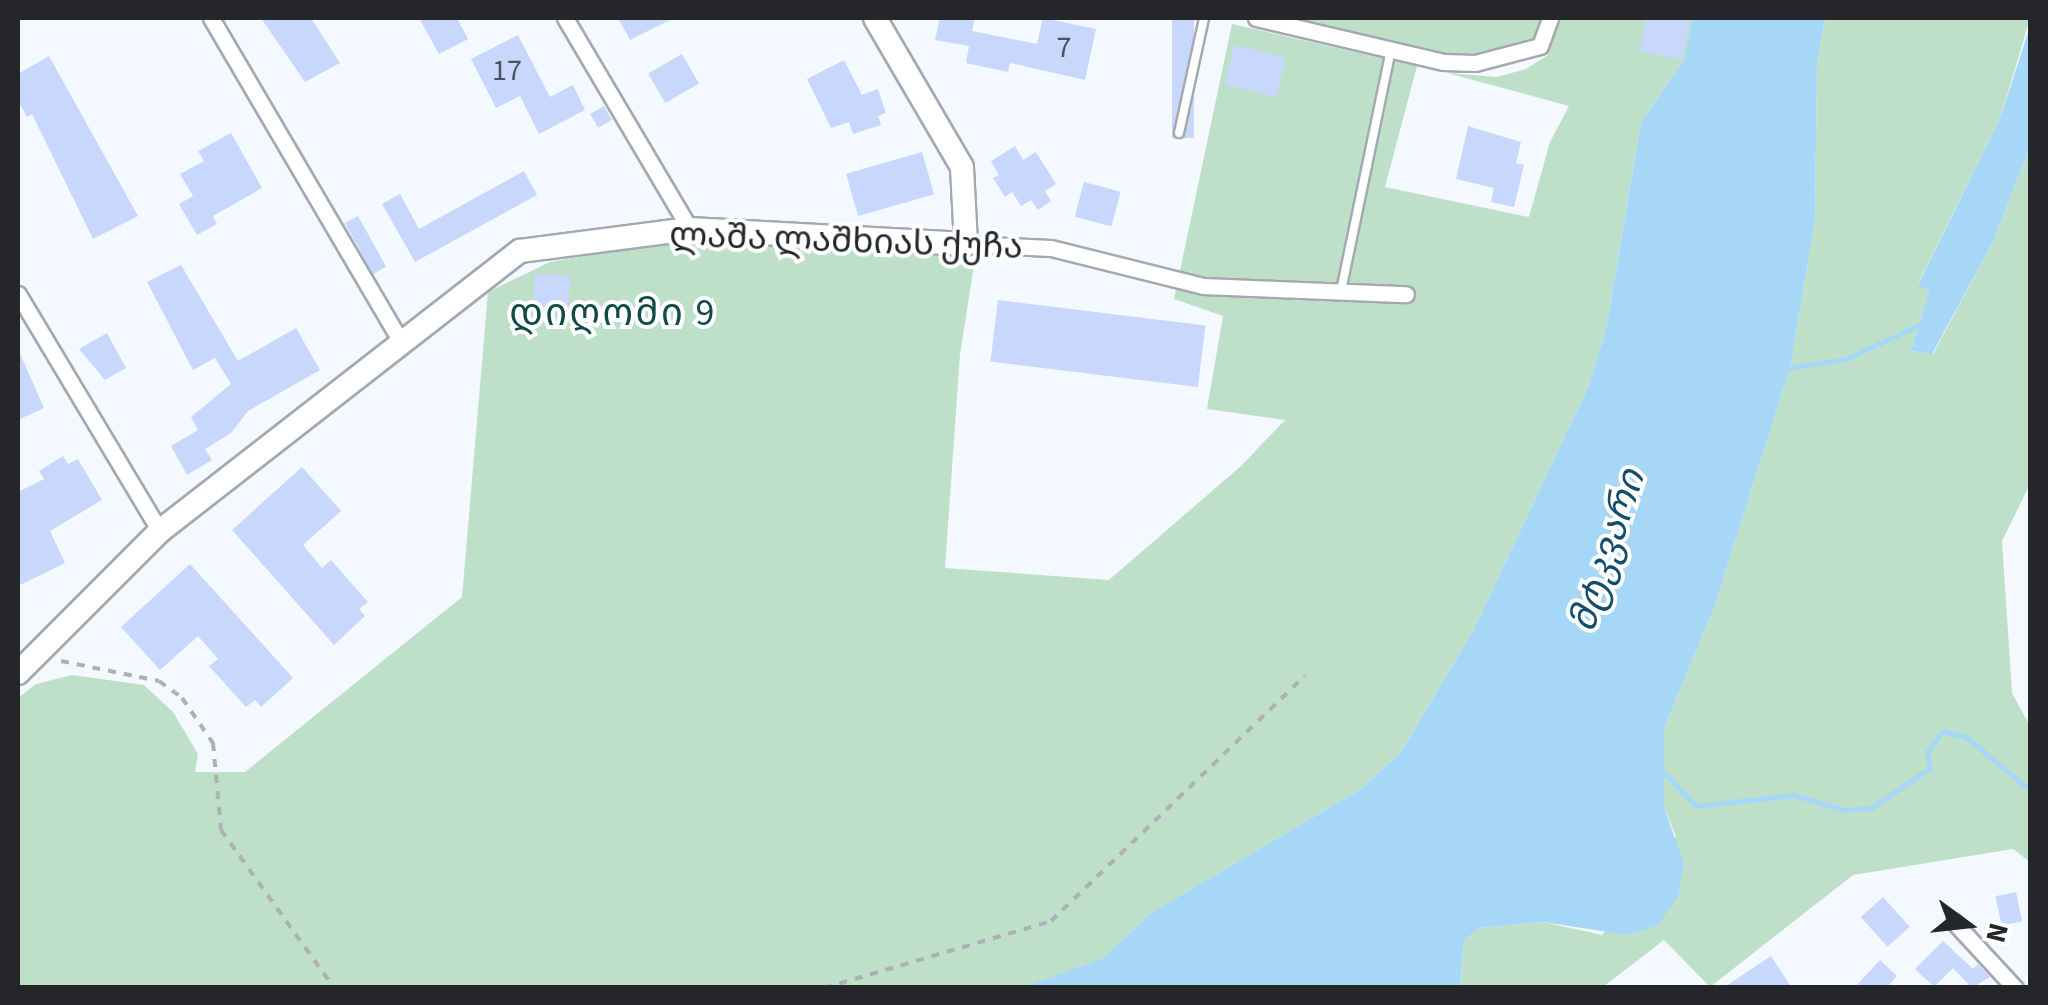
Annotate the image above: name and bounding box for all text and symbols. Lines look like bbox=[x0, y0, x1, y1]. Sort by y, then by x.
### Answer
house number: 7 bbox=[1057, 30, 1071, 66]
house number: 17 bbox=[492, 53, 522, 89]
street label: ლაშა ლაშხიას ქუჩა bbox=[669, 214, 1023, 268]
district label: დიღომი 9 bbox=[509, 291, 717, 337]
water label: მტკვარი bbox=[1560, 464, 1656, 638]
north arrow bbox=[1918, 875, 2018, 975]
text: N bbox=[1975, 919, 2019, 947]

